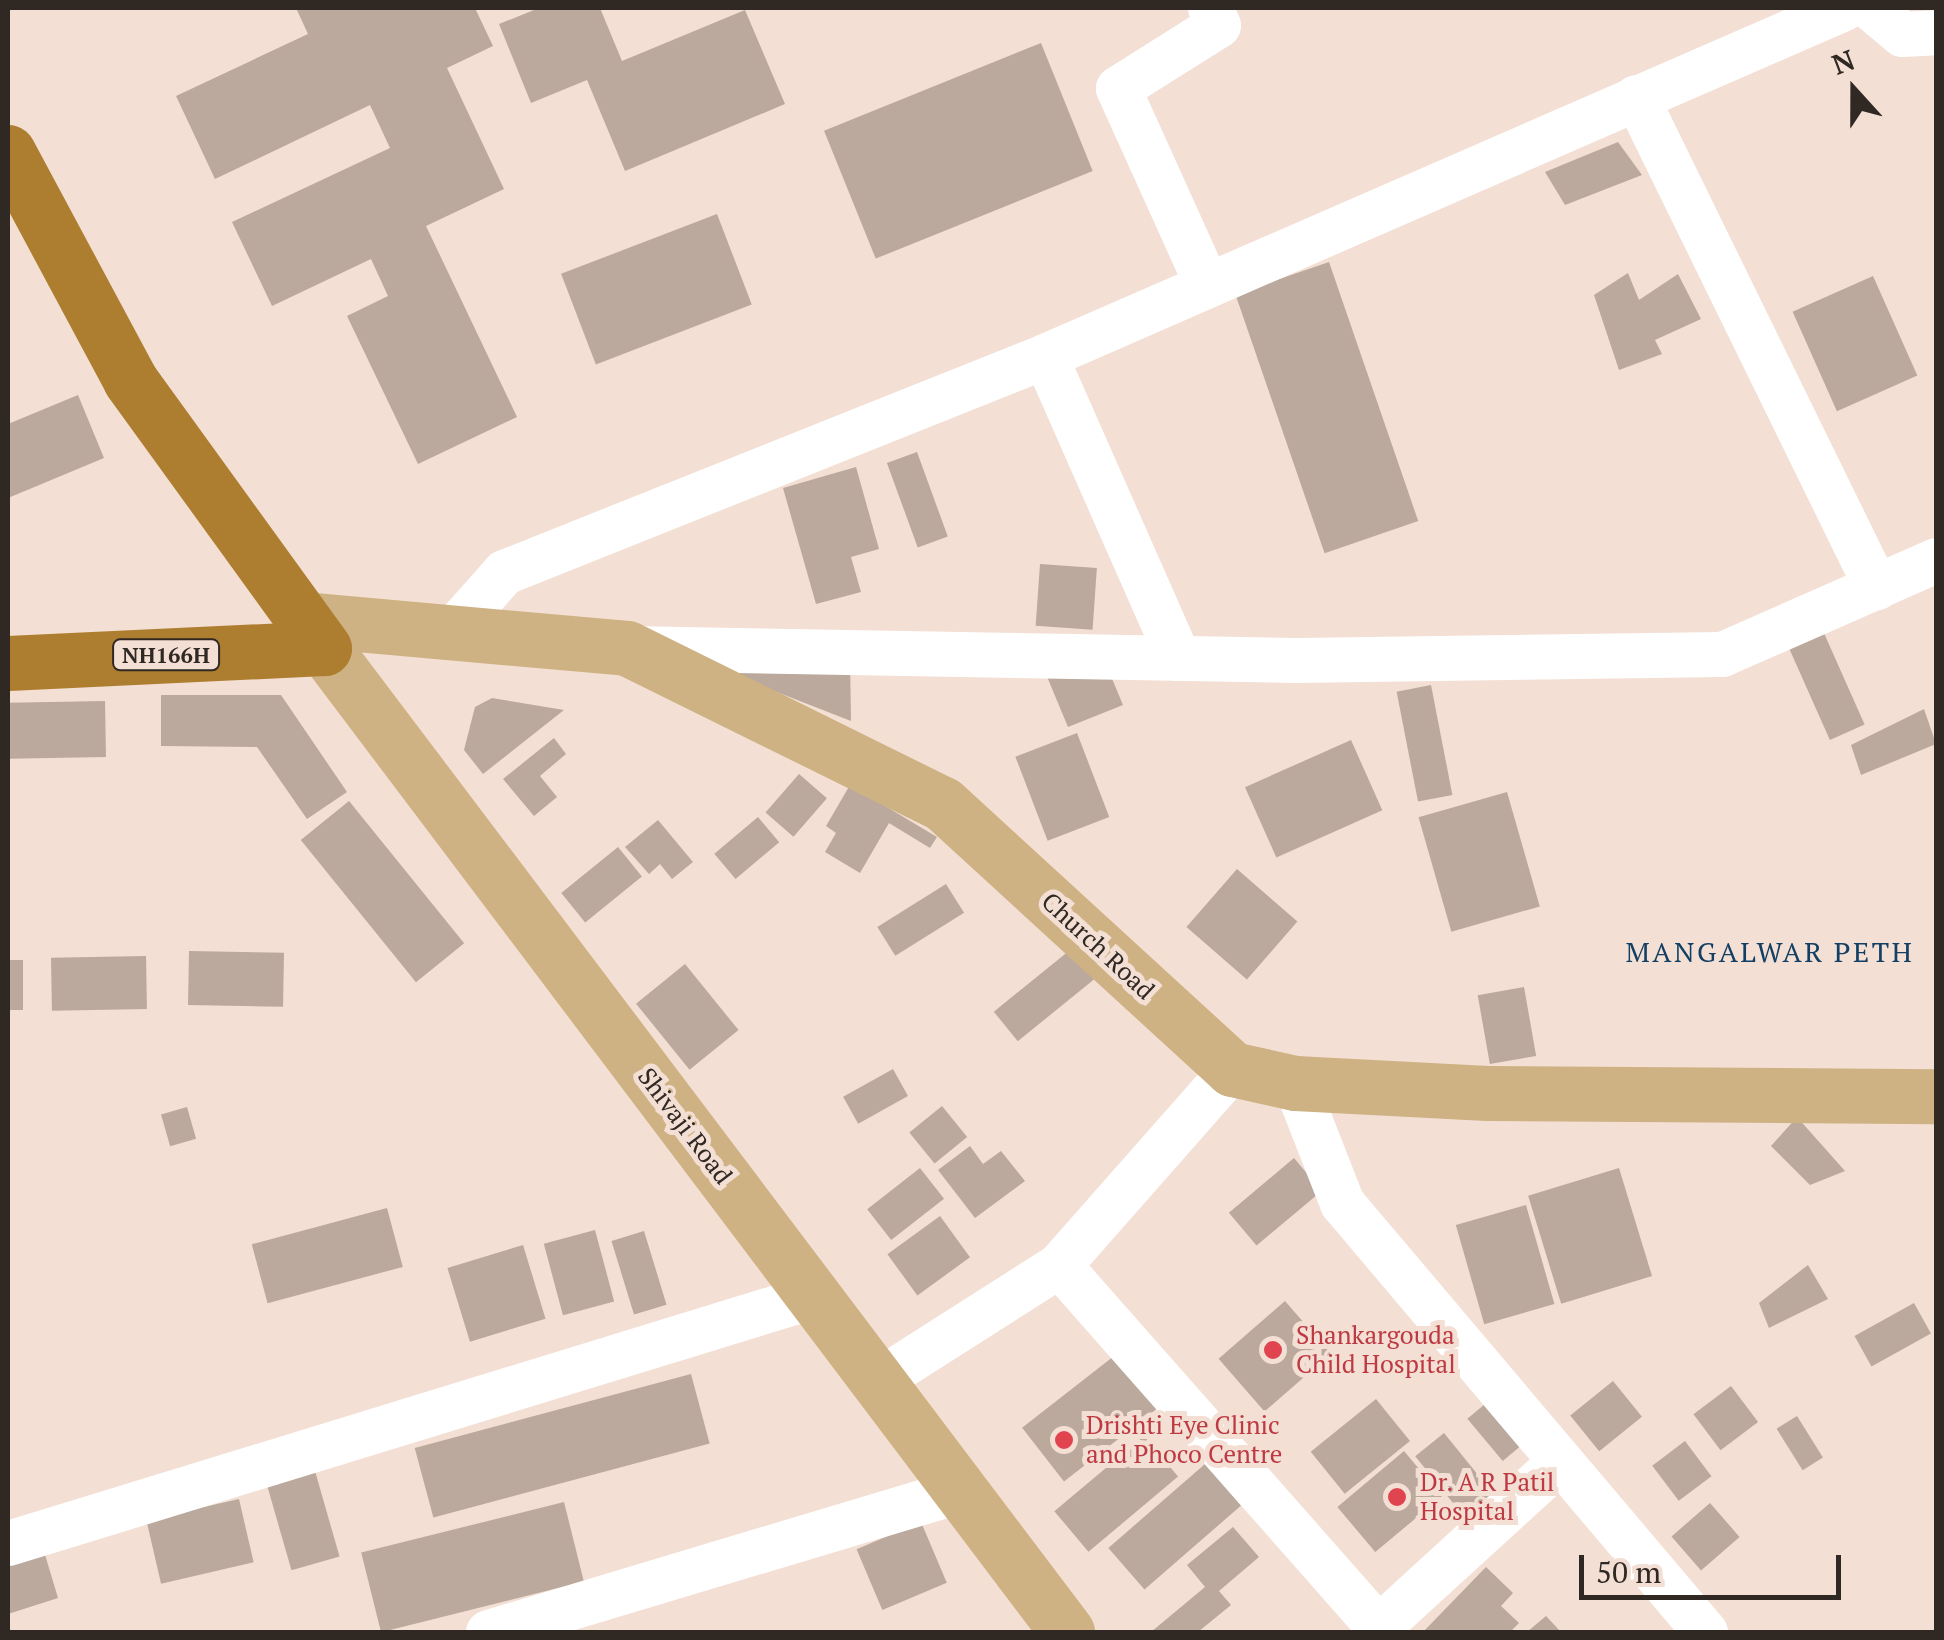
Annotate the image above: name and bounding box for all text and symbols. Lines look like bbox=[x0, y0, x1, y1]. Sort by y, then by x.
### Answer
north arrow bbox=[1804, 40, 1904, 140]
text: N bbox=[1827, 40, 1860, 83]
road number: NH166H bbox=[111, 638, 221, 672]
street label: Church Road bbox=[1036, 886, 1160, 1006]
district label: MANGALWAR PETH bbox=[1626, 935, 1914, 969]
street label: Shivaji Road bbox=[632, 1062, 738, 1190]
place label: Shankargouda Child Hospital bbox=[1296, 1321, 1456, 1380]
marker: Shankargouda Child Hospital bbox=[1260, 1337, 1286, 1363]
place label: Drishti Eye Clinic and Phoco Centre bbox=[1086, 1411, 1282, 1470]
marker: Drishti Eye Clinic and Phoco Centre bbox=[1051, 1427, 1077, 1453]
place label: Dr. A R Patil Hospital bbox=[1420, 1468, 1556, 1527]
marker: Dr. A R Patil Hospital bbox=[1384, 1484, 1410, 1510]
scale bar bbox=[1584, 1535, 1846, 1597]
text: 50 m bbox=[1596, 1552, 1661, 1592]

